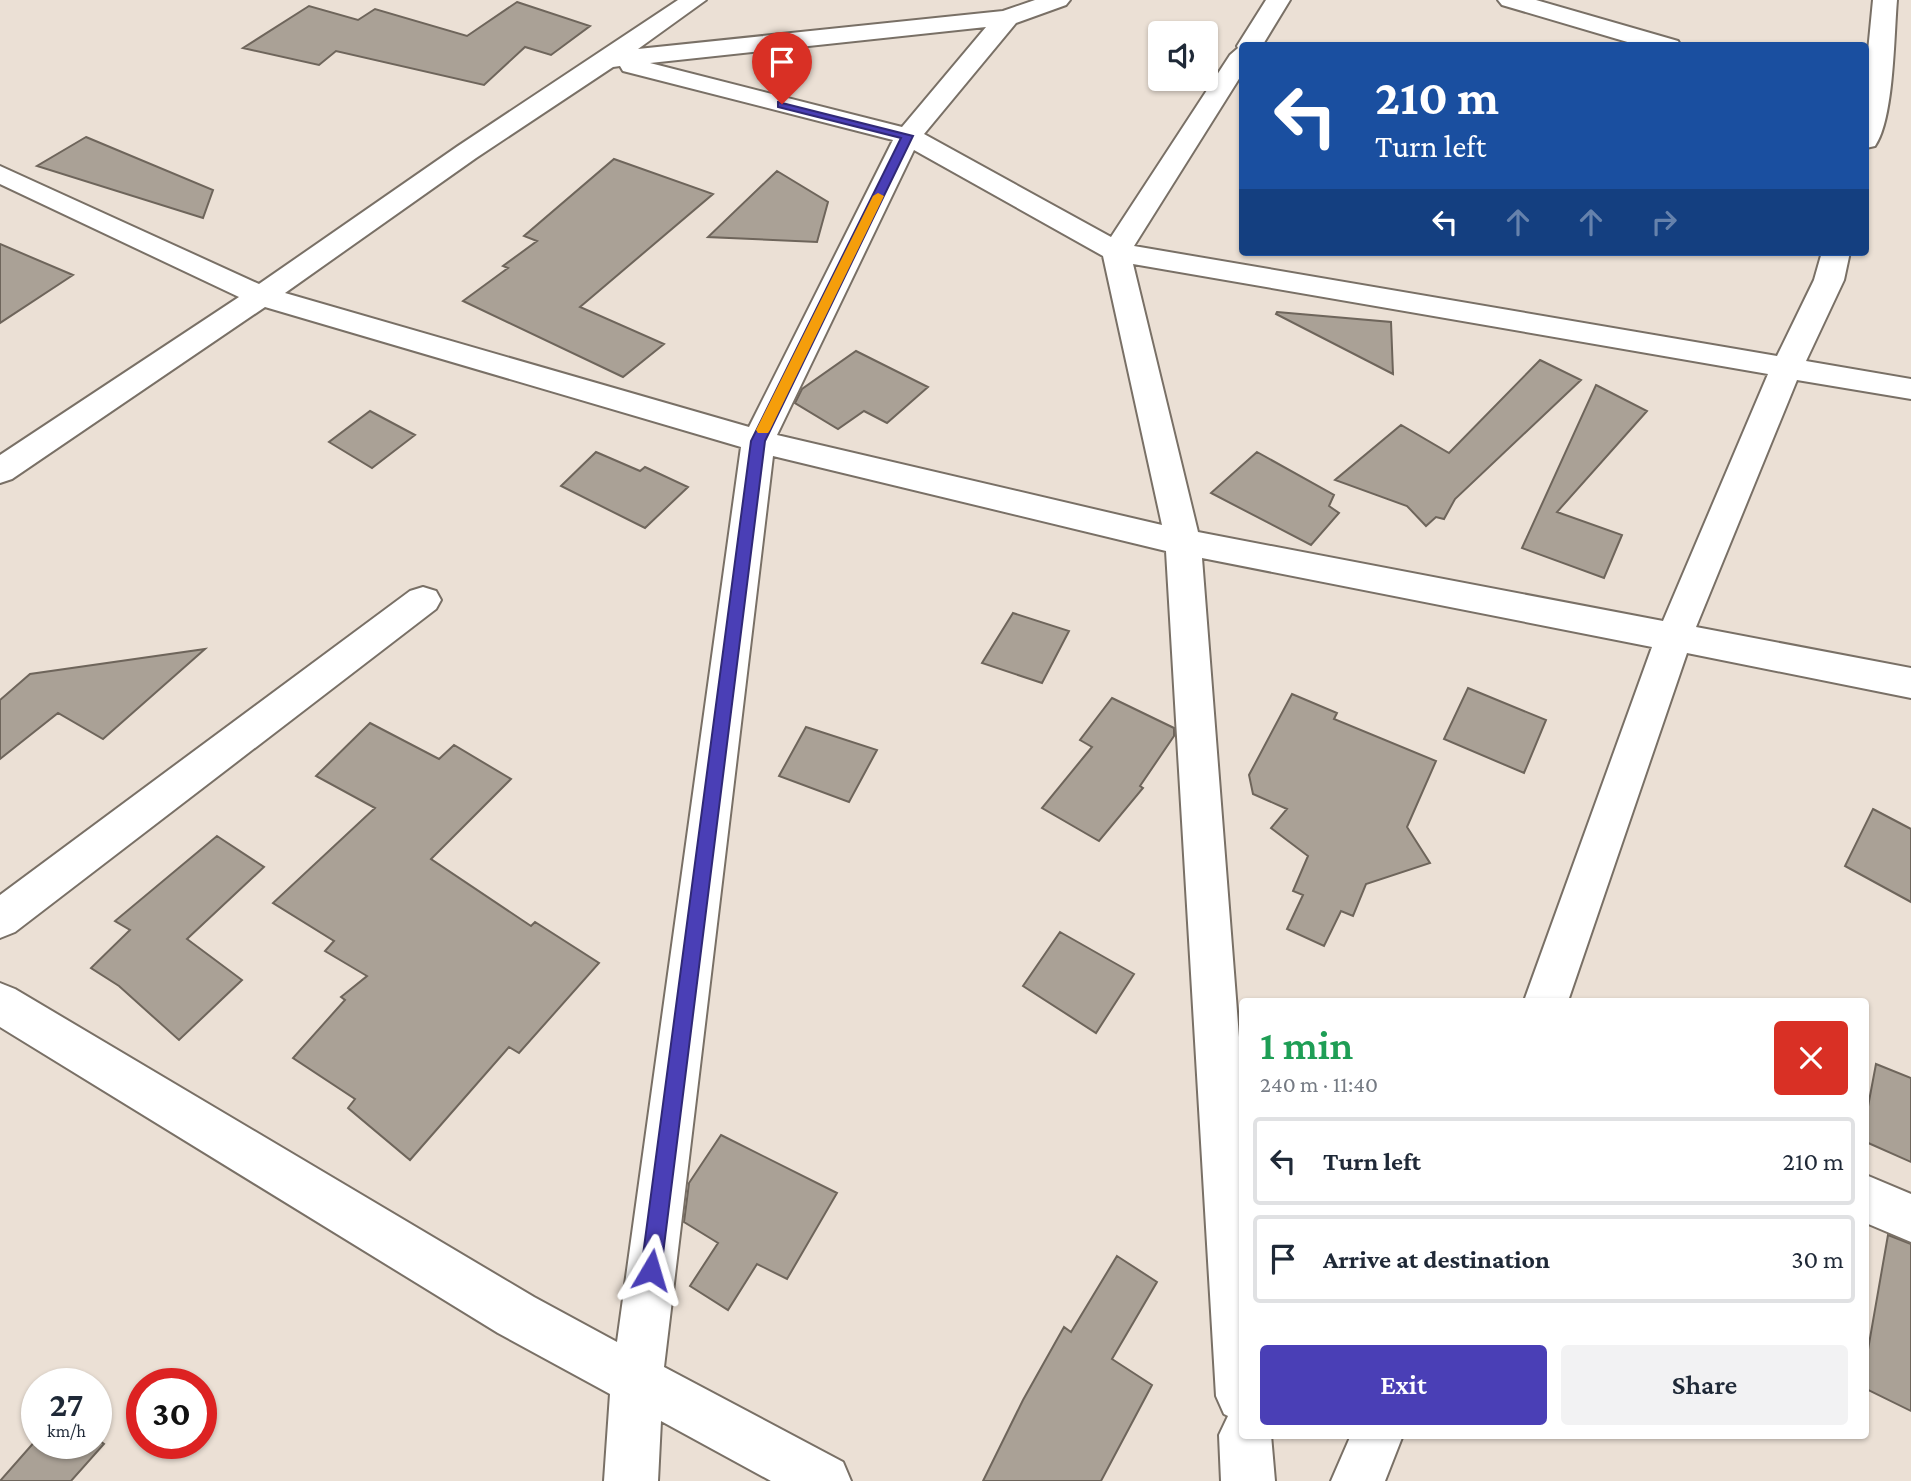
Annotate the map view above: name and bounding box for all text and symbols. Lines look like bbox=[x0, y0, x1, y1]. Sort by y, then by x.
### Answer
map controls bbox=[1148, 21, 1218, 91]
button: sound bbox=[1148, 21, 1218, 91]
pin bbox=[752, 32, 812, 104]
icon: arrive bbox=[763, 43, 801, 81]
icon: left bbox=[1260, 70, 1351, 161]
text: 210 m bbox=[1375, 70, 1499, 125]
text: Turn left bbox=[1375, 128, 1486, 164]
icon: left bbox=[1426, 203, 1464, 241]
icon: ahead bbox=[1499, 203, 1537, 241]
icon: ahead bbox=[1572, 203, 1610, 241]
icon: right bbox=[1645, 203, 1683, 241]
text: 1 min bbox=[1260, 1021, 1353, 1068]
button: close bbox=[1774, 1021, 1848, 1095]
text: 240 m · 11:40 bbox=[1260, 1071, 1378, 1097]
icon: left bbox=[1264, 1142, 1302, 1180]
text: Turn left bbox=[1323, 1147, 1421, 1176]
text: 210 m bbox=[1783, 1147, 1844, 1176]
position arrow bbox=[614, 1233, 688, 1307]
icon: arrive bbox=[1264, 1240, 1302, 1278]
text: Arrive at destination bbox=[1323, 1245, 1550, 1274]
text: 30 m bbox=[1791, 1245, 1844, 1274]
button: Exit bbox=[1260, 1345, 1547, 1425]
button: Share bbox=[1561, 1345, 1848, 1425]
speed limit sign: 30 bbox=[126, 1368, 217, 1459]
text: 27 bbox=[50, 1385, 83, 1424]
text: km/h bbox=[47, 1421, 86, 1441]

